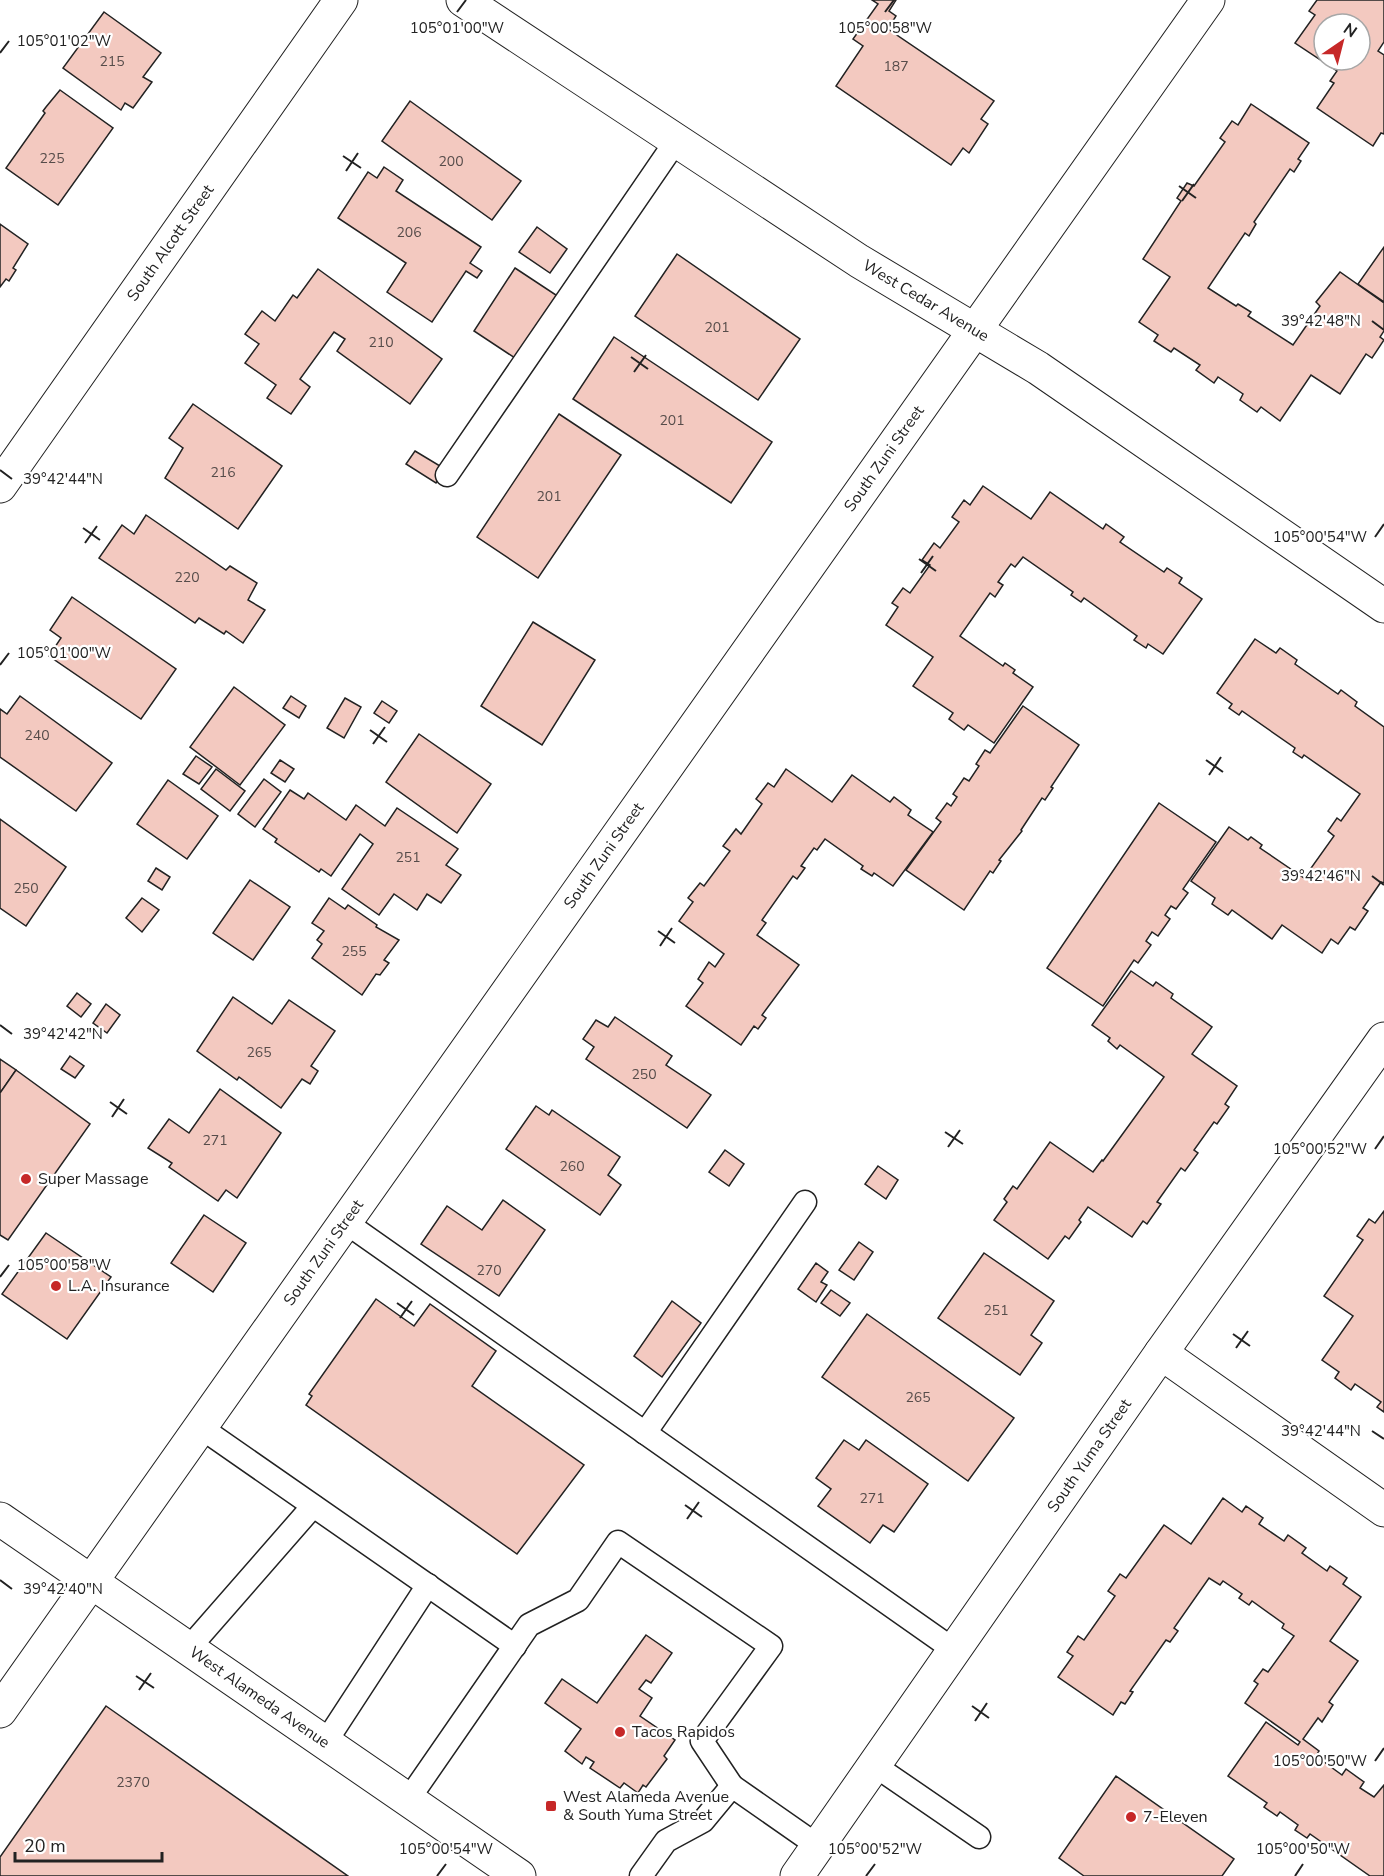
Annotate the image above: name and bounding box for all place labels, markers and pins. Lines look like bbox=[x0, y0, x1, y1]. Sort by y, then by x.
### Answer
place label: Super Massage bbox=[38, 1168, 148, 1190]
marker: Super Massage bbox=[19, 1172, 33, 1186]
place label: L.A. Insurance bbox=[68, 1275, 169, 1297]
marker: L.A. Insurance bbox=[49, 1279, 63, 1293]
place label: Tacos Rapidos bbox=[632, 1721, 735, 1743]
marker: Tacos Rapidos bbox=[613, 1725, 627, 1739]
place label: West Alameda Avenue & South Yuma Street bbox=[563, 1786, 729, 1826]
marker: West Alameda Avenue & South Yuma Street bbox=[544, 1799, 558, 1813]
place label: 7-Eleven bbox=[1143, 1806, 1208, 1828]
marker: 7-Eleven bbox=[1124, 1810, 1138, 1824]

